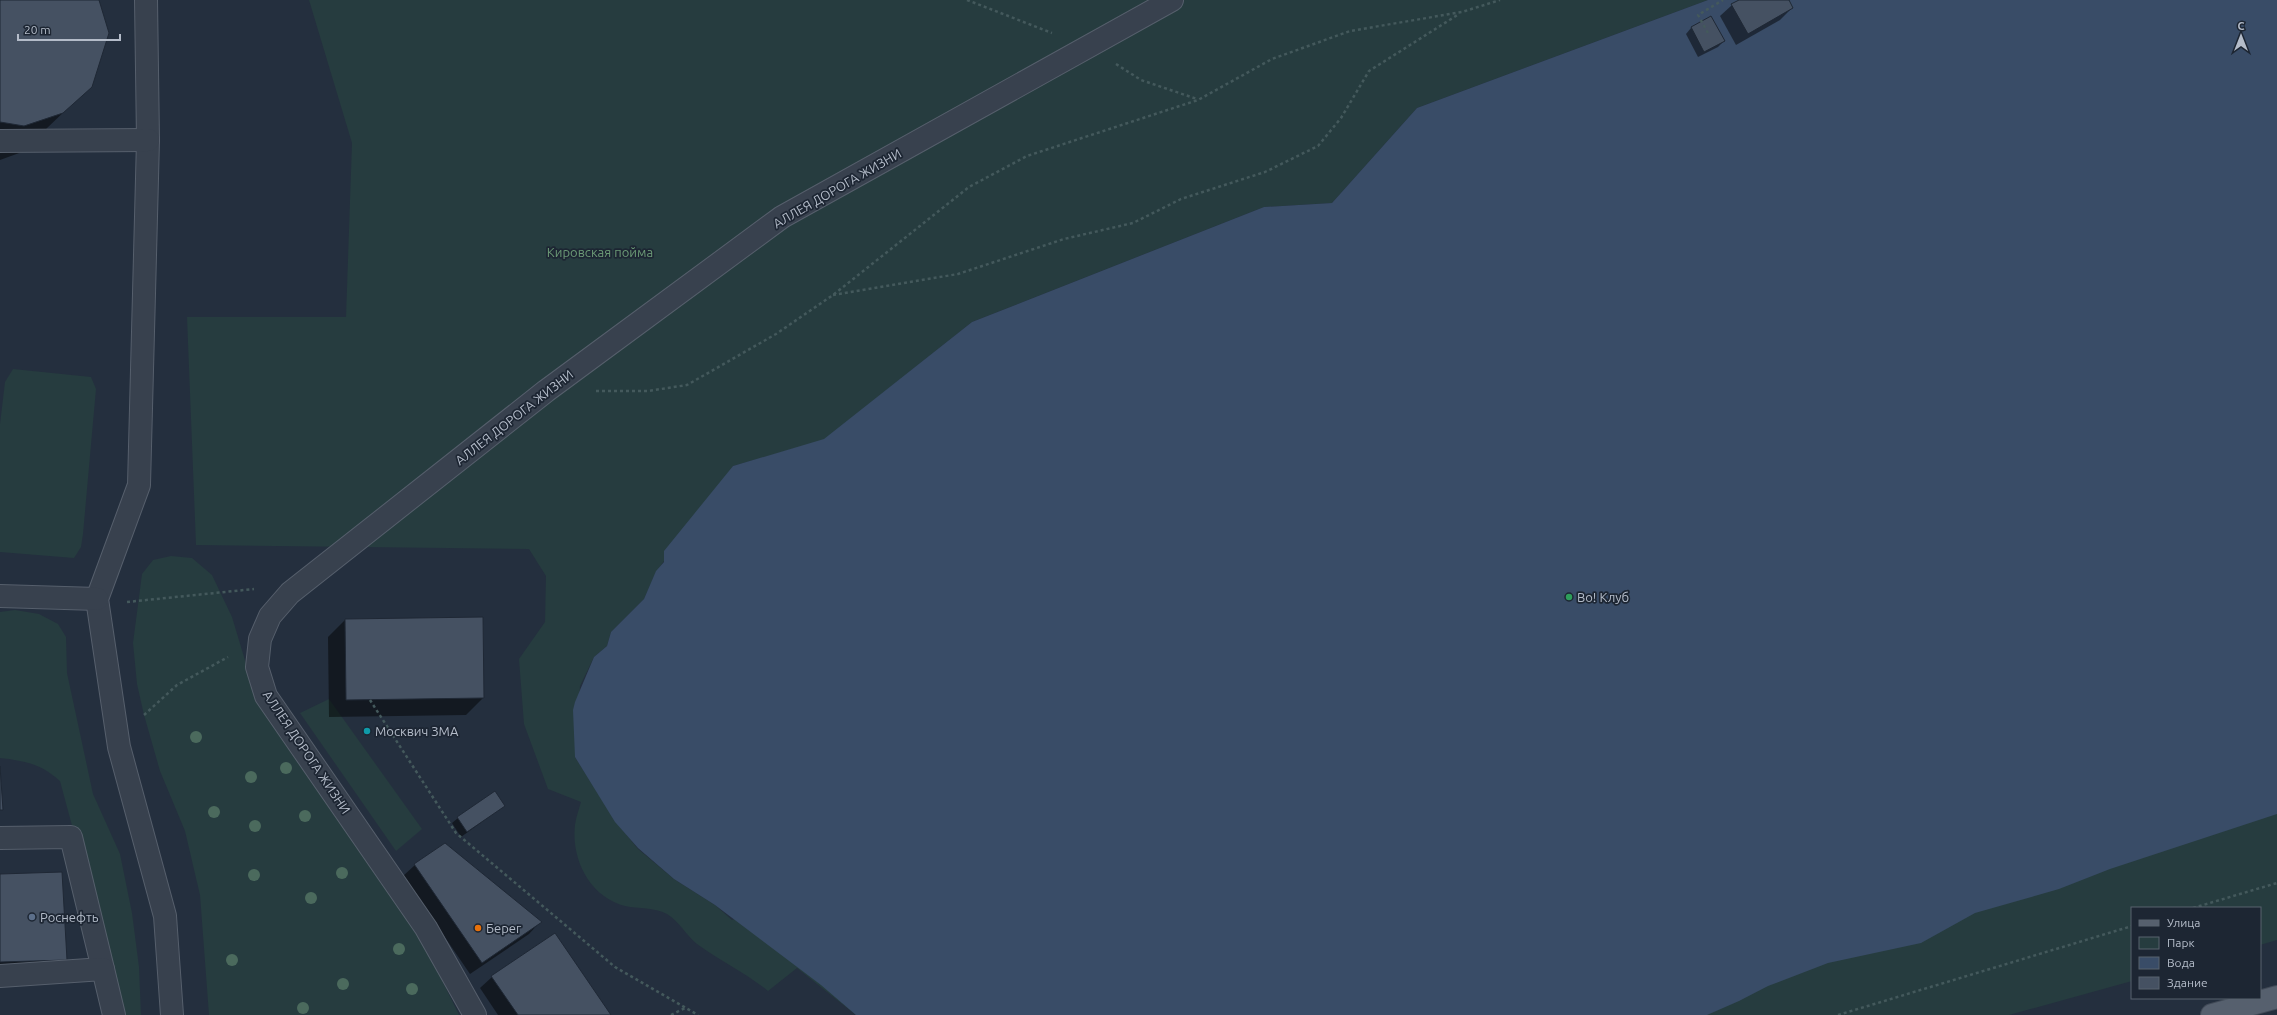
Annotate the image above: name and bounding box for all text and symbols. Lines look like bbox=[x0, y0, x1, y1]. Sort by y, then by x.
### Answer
scale bar bbox=[18, 16, 120, 42]
north arrow bbox=[2221, 16, 2261, 56]
text: С bbox=[2237, 20, 2245, 32]
text: 20 m bbox=[24, 23, 51, 36]
street label: АЛЛЕЯ ДОРОГА ЖИЗНИ bbox=[771, 146, 903, 230]
park label: Кировская пойма bbox=[547, 245, 653, 259]
street label: АЛЛЕЯ ДОРОГА ЖИЗНИ bbox=[452, 367, 576, 467]
place label: Во! Клуб bbox=[1577, 590, 1629, 604]
marker: Во! Клуб bbox=[1564, 592, 1574, 602]
street label: АЛЛЕЯ ДОРОГА ЖИЗНИ bbox=[261, 688, 353, 816]
place label: Москвич ЗМА bbox=[375, 724, 459, 738]
marker: Москвич ЗМА bbox=[362, 726, 372, 736]
legend bbox=[2131, 907, 2261, 999]
place label: Роснефть bbox=[40, 910, 99, 924]
marker: Роснефть bbox=[27, 912, 37, 922]
text: Улица bbox=[2167, 916, 2200, 929]
place label: Берег bbox=[486, 921, 522, 935]
marker: Берег bbox=[473, 923, 483, 933]
text: Парк bbox=[2167, 936, 2195, 949]
text: Вода bbox=[2167, 956, 2195, 969]
text: Здание bbox=[2167, 976, 2208, 989]

